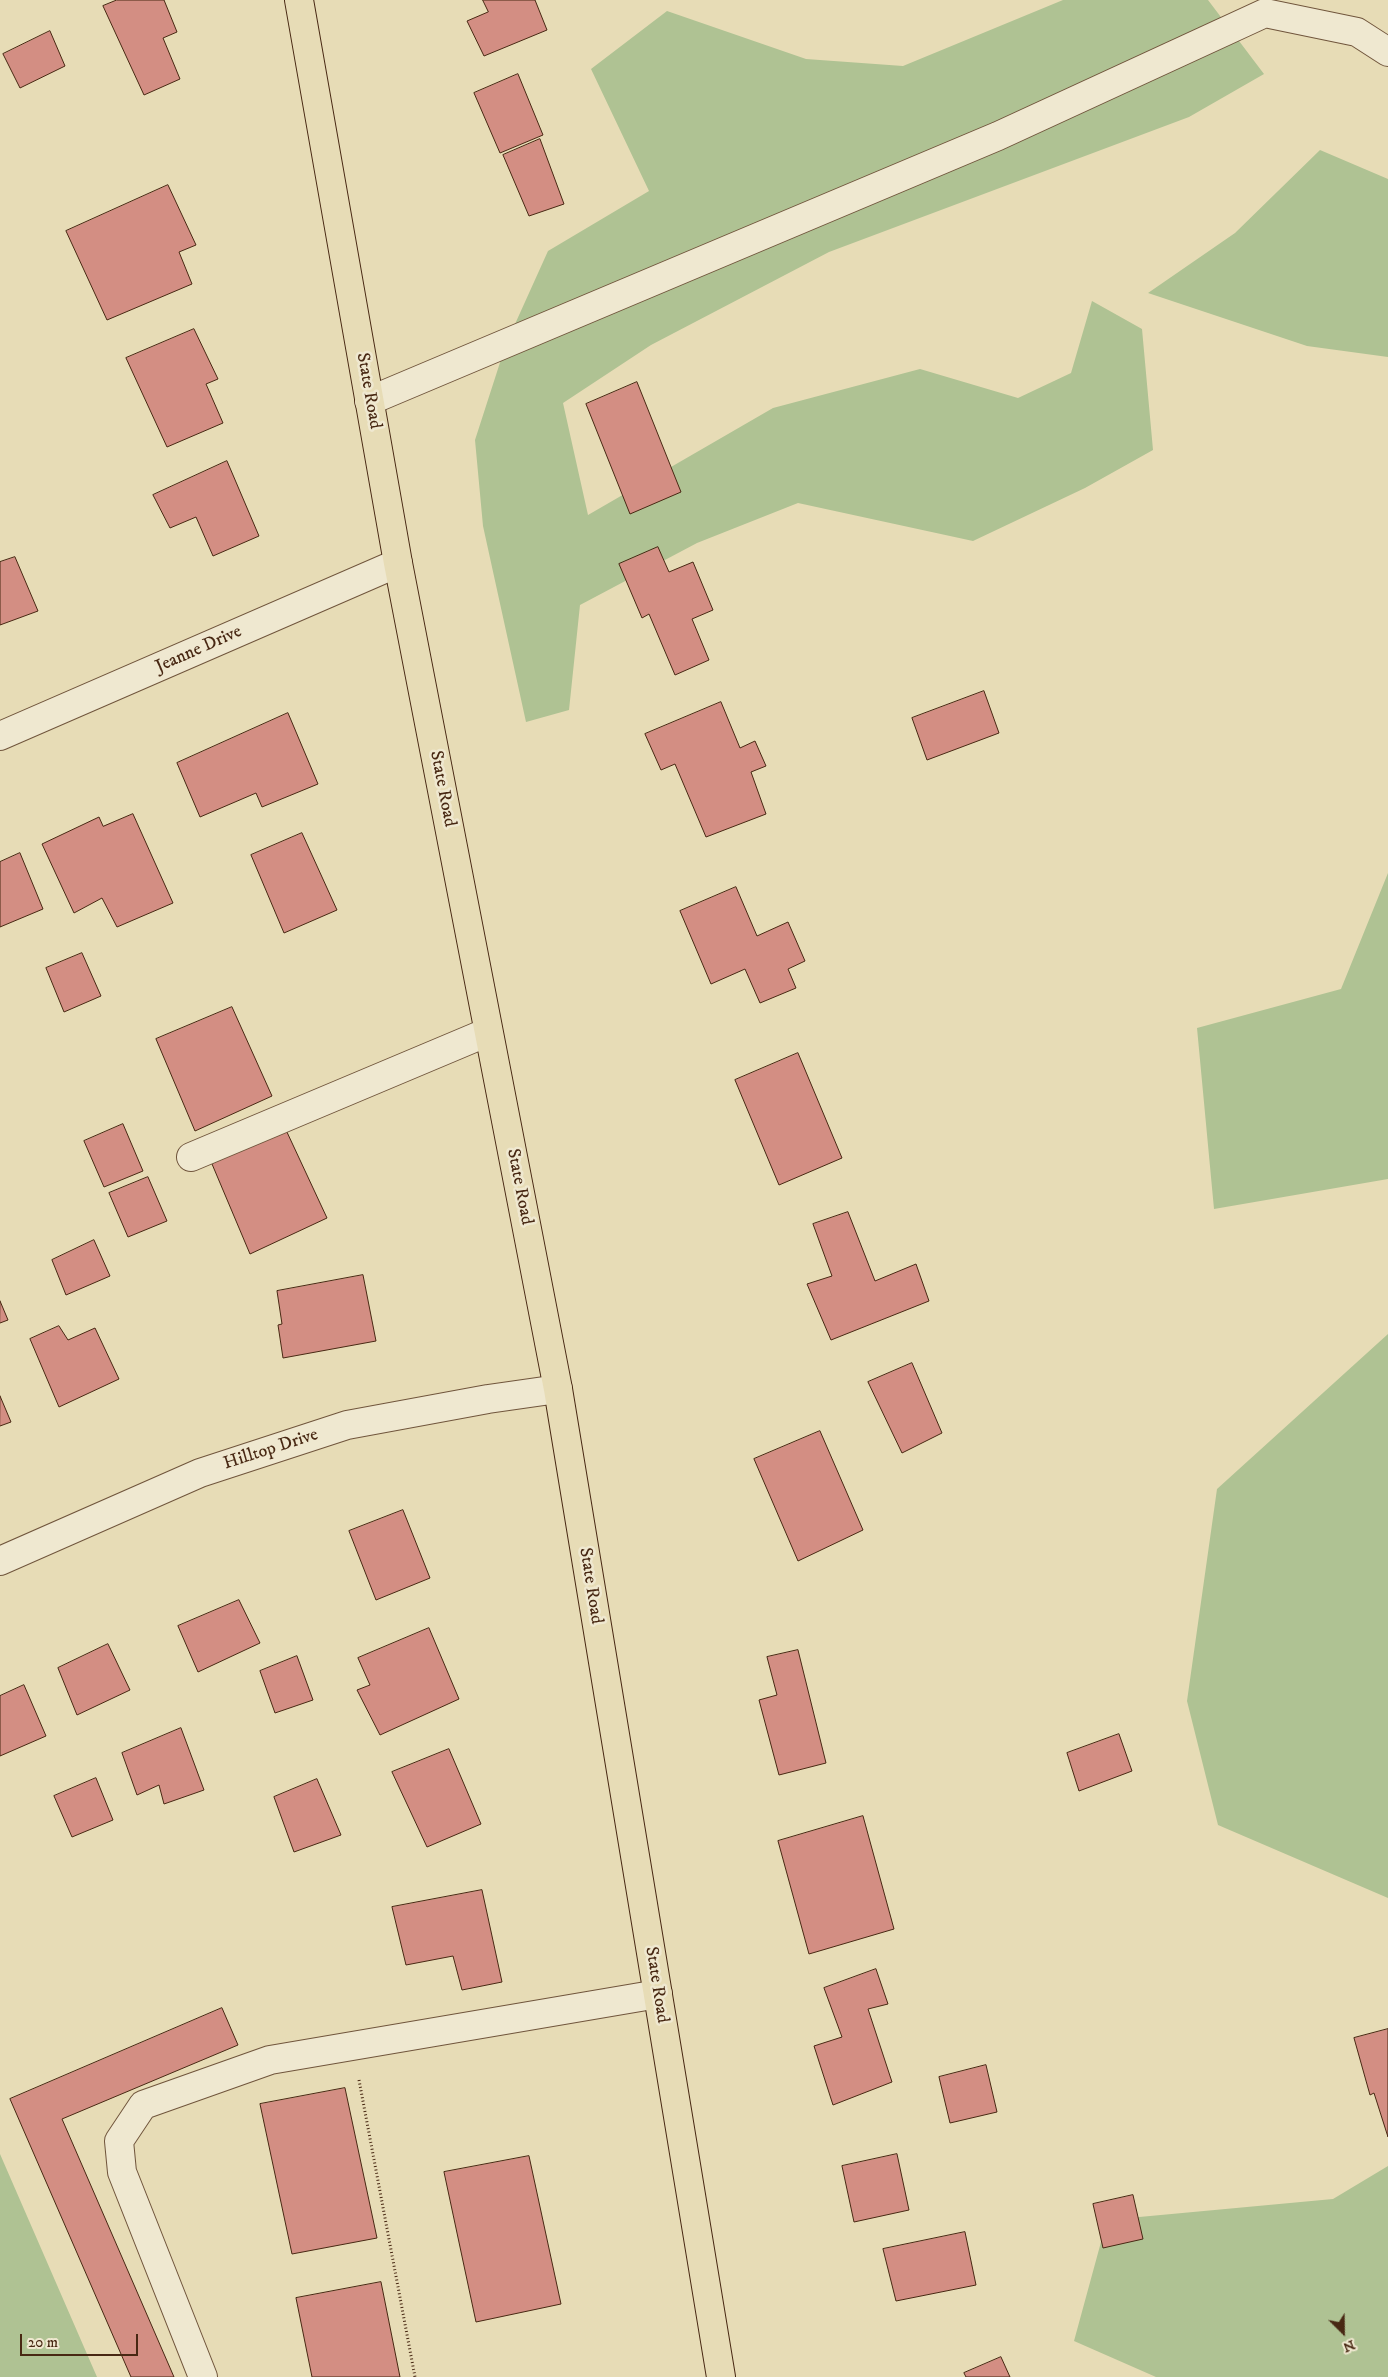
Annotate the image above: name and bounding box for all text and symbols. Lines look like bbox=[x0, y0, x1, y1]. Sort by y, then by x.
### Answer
street label: State Road bbox=[351, 351, 385, 431]
street label: Jeanne Drive bbox=[153, 621, 245, 679]
street label: State Road bbox=[424, 749, 460, 829]
street label: State Road bbox=[501, 1147, 537, 1227]
street label: Hilltop Drive bbox=[221, 1425, 321, 1475]
street label: State Road bbox=[573, 1546, 607, 1626]
street label: State Road bbox=[639, 1945, 673, 2025]
north arrow bbox=[1318, 2307, 1368, 2357]
scale bar bbox=[22, 2324, 140, 2356]
text: 20 m bbox=[28, 2333, 58, 2352]
text: N bbox=[1340, 2335, 1358, 2356]

